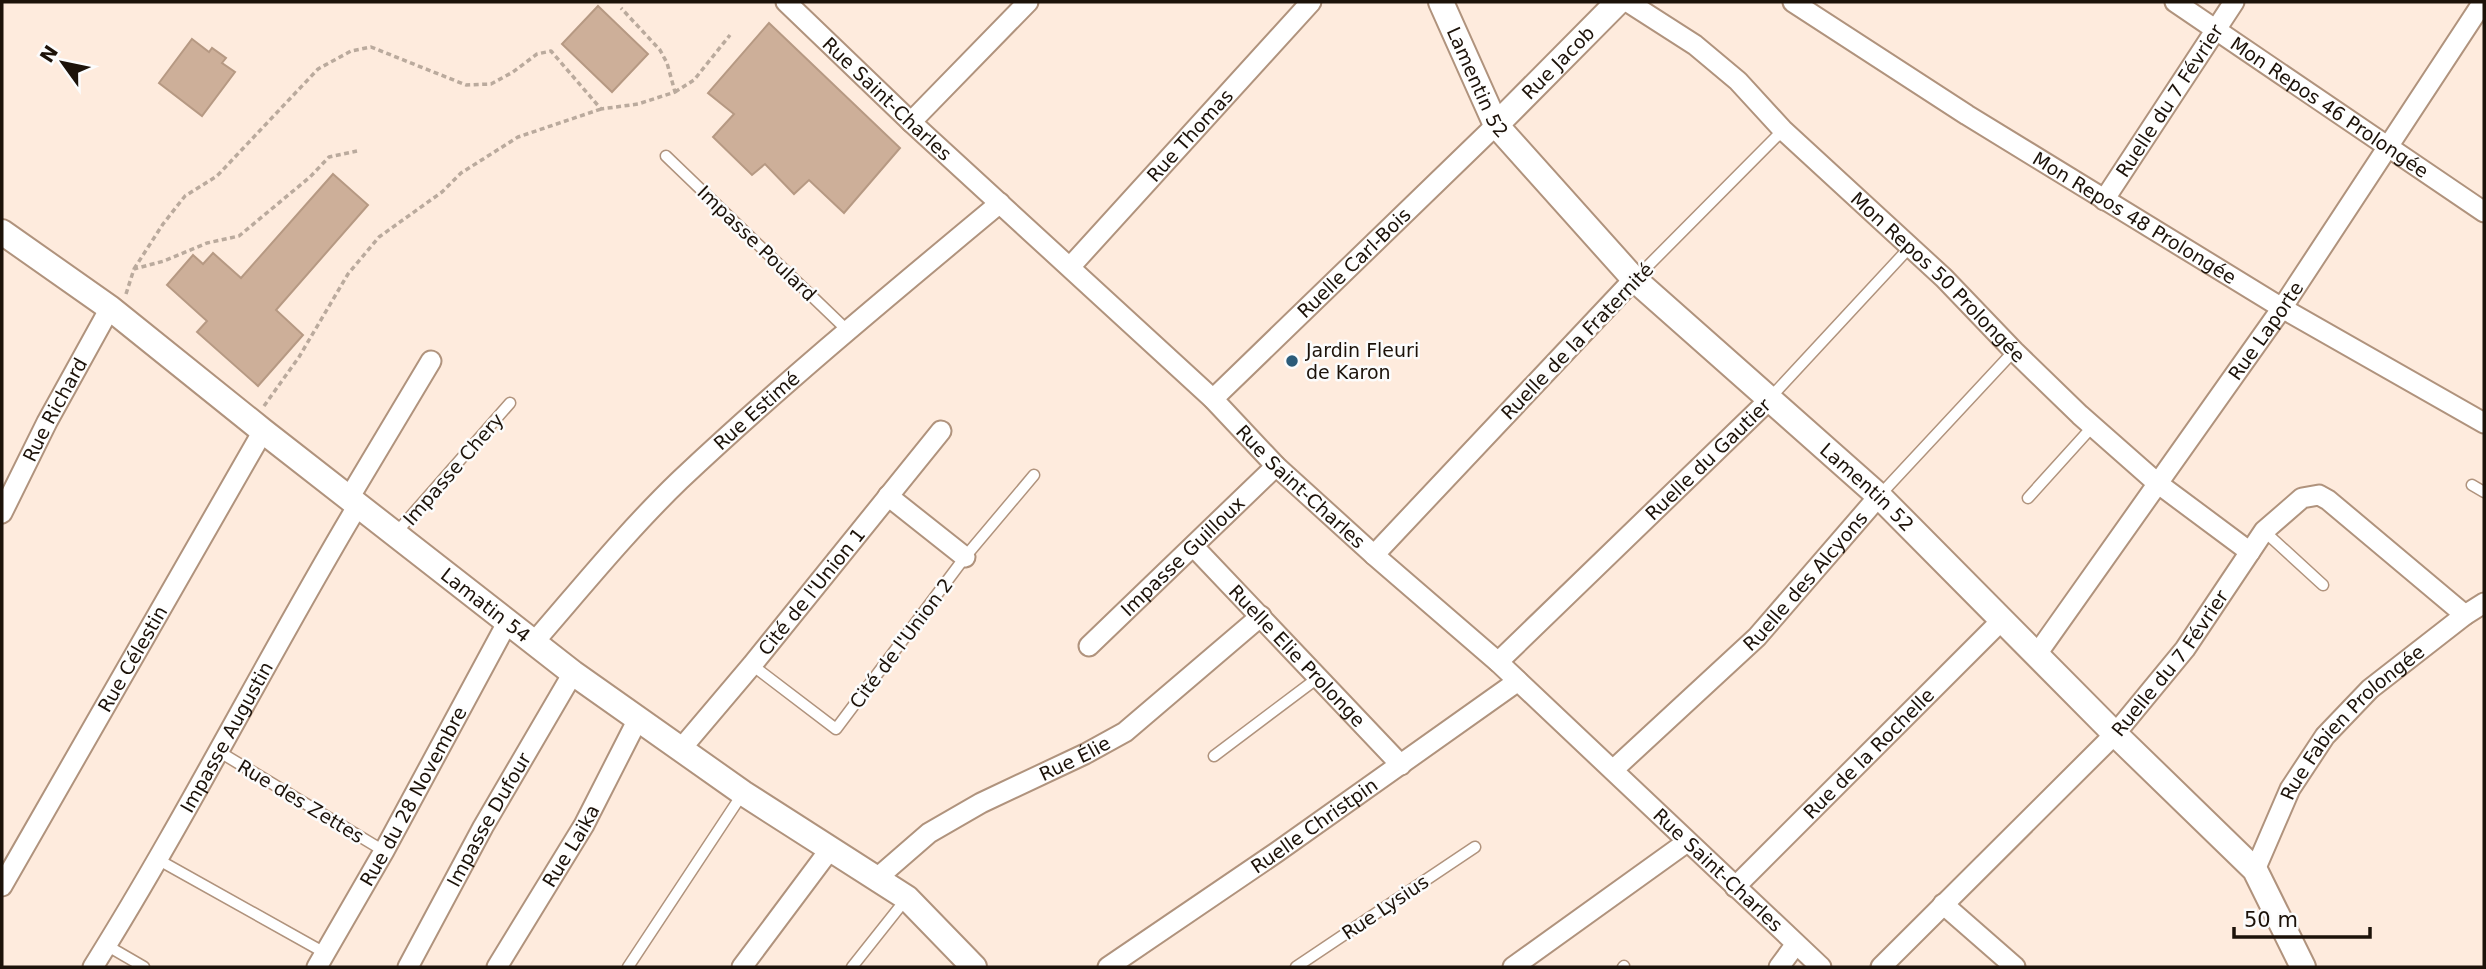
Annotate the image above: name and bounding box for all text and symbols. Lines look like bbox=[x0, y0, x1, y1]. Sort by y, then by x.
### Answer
street label: Ruelle du 7 Février bbox=[2111, 20, 2228, 181]
street label: Rue Jacob bbox=[1517, 22, 1599, 103]
street label: Lamentin 52 bbox=[1442, 23, 1513, 142]
north arrow bbox=[28, 28, 98, 98]
street label: Rue Saint-Charles bbox=[818, 32, 956, 165]
street label: Mon Repos 46 Prolongée bbox=[2226, 32, 2433, 182]
text: N bbox=[35, 41, 62, 66]
street label: Rue Thomas bbox=[1142, 84, 1237, 186]
street label: Mon Repos 48 Prolongée bbox=[2029, 147, 2240, 288]
street label: Impasse Poulard bbox=[693, 181, 821, 305]
street label: Mon Repos 50 Prolongée bbox=[1847, 187, 2030, 367]
street label: Ruelle Carl-Bois bbox=[1293, 203, 1415, 322]
street label: Ruelle de la Fraternité bbox=[1496, 258, 1658, 424]
street label: Rue Laporte bbox=[2224, 277, 2307, 384]
place label: Jardin Fleuri de Karon bbox=[1305, 339, 1419, 383]
marker: Jardin Fleuri de Karon bbox=[1284, 353, 1300, 369]
street label: Rue Richard bbox=[18, 354, 91, 465]
street label: Rue Estimé bbox=[709, 367, 804, 454]
street label: Ruelle du Gautier bbox=[1641, 394, 1775, 524]
street label: Impasse Chery bbox=[398, 408, 508, 530]
street label: Rue Saint-Charles bbox=[1232, 420, 1370, 553]
street label: Lamentin 52 bbox=[1816, 438, 1918, 536]
street label: Impasse Guilloux bbox=[1116, 491, 1249, 620]
street label: Ruelle des Alcyons bbox=[1739, 507, 1872, 655]
street label: Cité de l'Union 1 bbox=[754, 523, 869, 659]
street label: Lamatin 54 bbox=[437, 563, 535, 647]
street label: Cité de l'Union 2 bbox=[845, 574, 957, 712]
street label: Ruelle Elie Prolonge bbox=[1225, 580, 1370, 731]
street label: Ruelle du 7 Février bbox=[2107, 586, 2232, 740]
street label: Rue Célestin bbox=[93, 602, 171, 716]
street label: Rue Fabien Prolongée bbox=[2276, 640, 2428, 803]
street label: Impasse Augustin bbox=[176, 658, 277, 816]
street label: Rue de la Rochelle bbox=[1799, 684, 1938, 823]
street label: Rue du 28 Novembre bbox=[355, 703, 471, 890]
street label: Rue Élie bbox=[1036, 731, 1114, 785]
street label: Impasse Dufour bbox=[442, 748, 535, 890]
street label: Rue des Zettes bbox=[234, 755, 368, 847]
street label: Ruelle Christpin bbox=[1247, 773, 1382, 878]
street label: Rue Laika bbox=[538, 801, 604, 891]
street label: Rue Saint-Charles bbox=[1649, 804, 1787, 936]
street label: Rue Lysius bbox=[1338, 870, 1432, 944]
scale bar bbox=[2234, 895, 2370, 939]
text: 50 m bbox=[2244, 908, 2298, 932]

